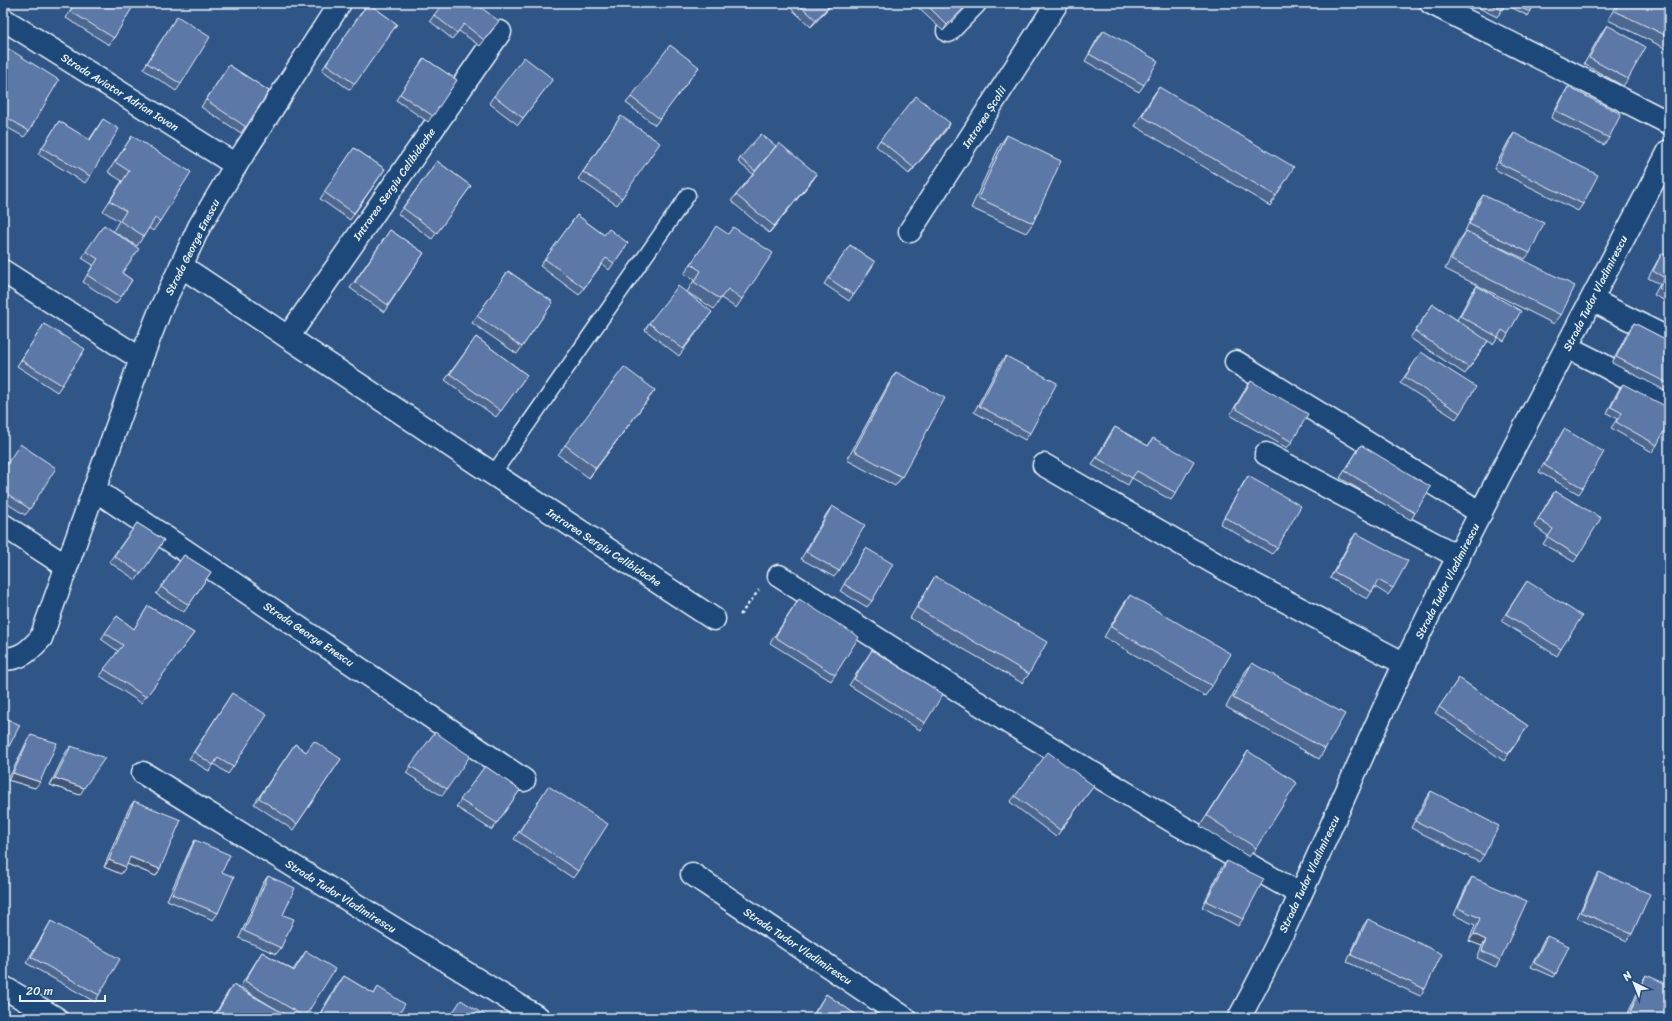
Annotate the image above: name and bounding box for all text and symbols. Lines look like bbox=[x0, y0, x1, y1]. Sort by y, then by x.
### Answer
street label: Strada Aviator Adrian Iovan bbox=[57, 48, 182, 137]
street label: Intrarea Școlii bbox=[957, 82, 1012, 153]
street label: Intrarea Sergiu Celibidache bbox=[348, 124, 441, 245]
street label: Strada George Enescu bbox=[160, 196, 225, 299]
street label: Strada Tudor Vladimirescu bbox=[1558, 232, 1633, 354]
street label: Intrarea Sergiu Celibidache bbox=[542, 502, 665, 592]
street label: Strada Tudor Vladimirescu bbox=[1410, 520, 1485, 642]
street label: Strada George Enescu bbox=[259, 597, 358, 672]
street label: Strada Tudor Vladimirescu bbox=[1274, 812, 1345, 936]
street label: Strada Tudor Vladimirescu bbox=[281, 854, 400, 938]
street label: Strada Tudor Vladimirescu bbox=[739, 903, 856, 990]
north arrow bbox=[1614, 963, 1654, 1003]
text: N bbox=[1618, 966, 1637, 986]
scale bar bbox=[20, 977, 105, 1003]
text: 20 m bbox=[26, 980, 53, 1002]

